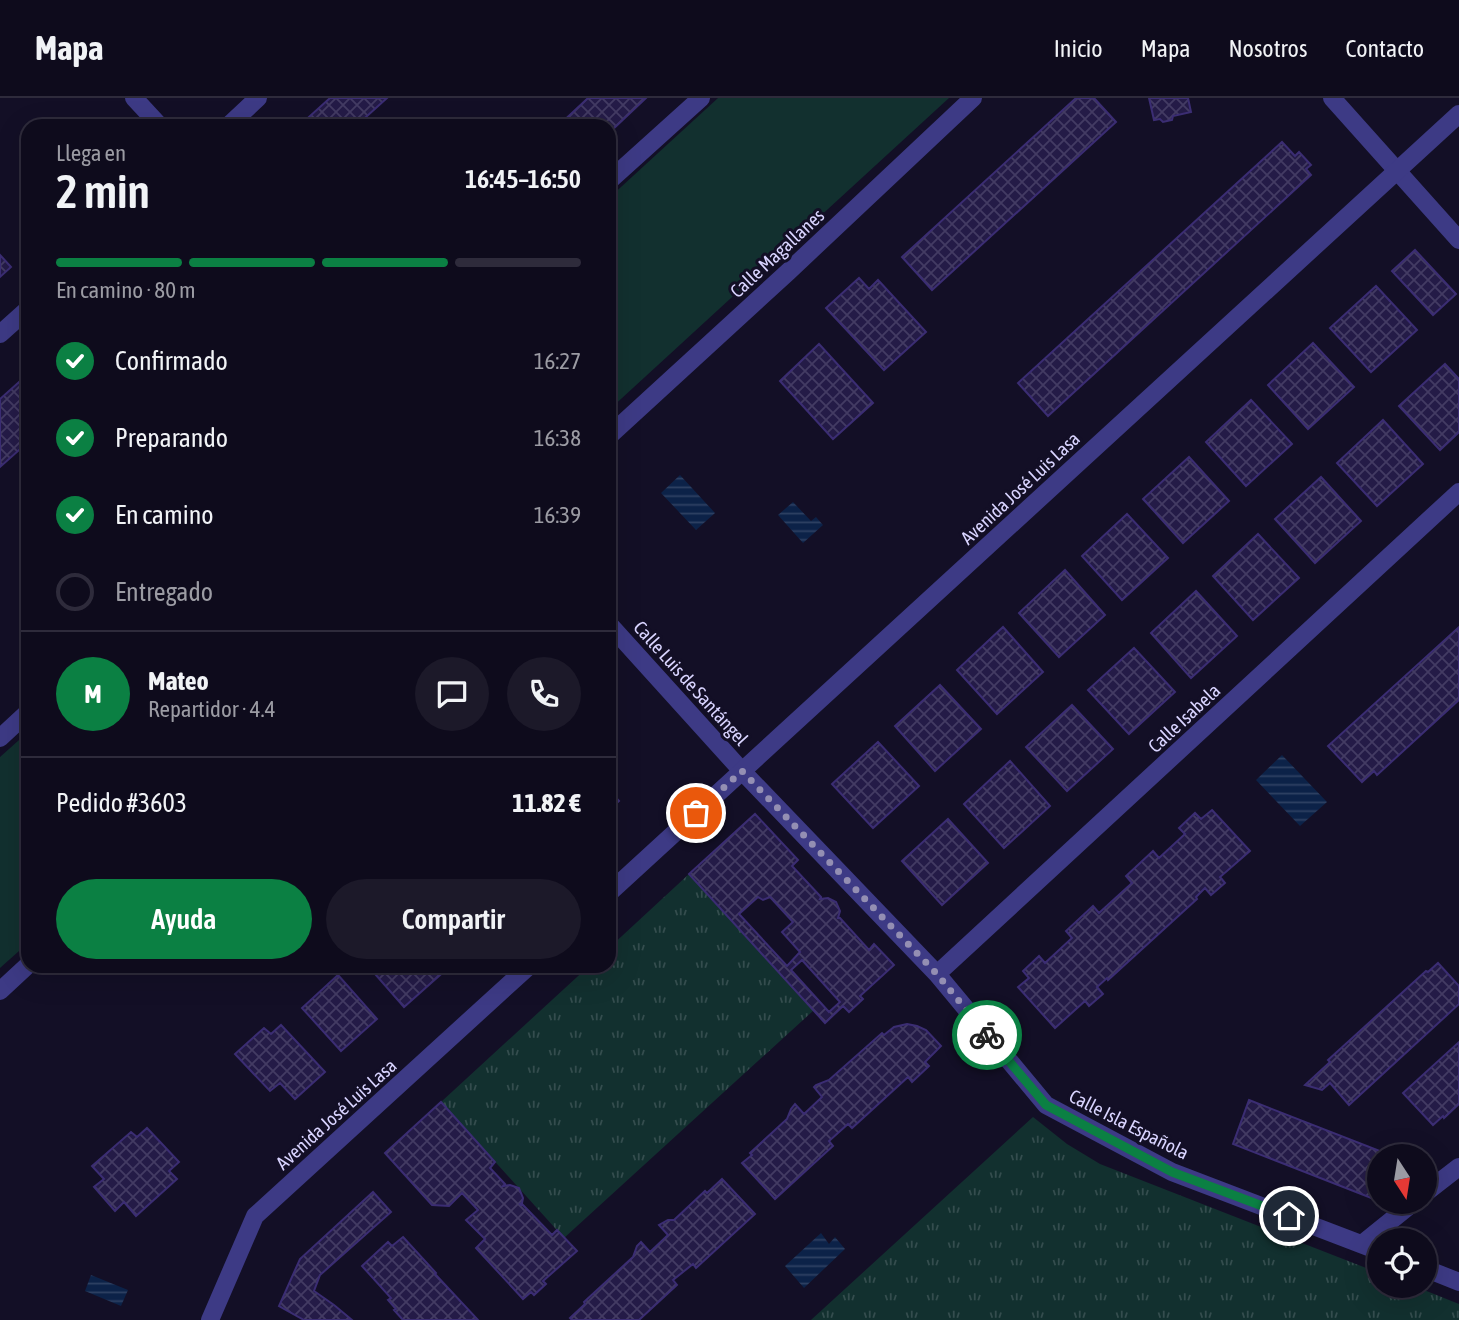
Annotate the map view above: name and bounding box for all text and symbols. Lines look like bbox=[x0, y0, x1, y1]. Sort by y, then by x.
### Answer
text: Mapa bbox=[35, 29, 103, 67]
text: Inicio bbox=[1054, 35, 1103, 62]
text: Mapa bbox=[1141, 35, 1190, 62]
text: Nosotros bbox=[1228, 35, 1307, 62]
text: Contacto bbox=[1345, 35, 1424, 62]
text: Llega en bbox=[56, 140, 126, 166]
text: 16:45–16:50 bbox=[465, 164, 581, 194]
text: 2 min bbox=[56, 165, 150, 218]
street label: Calle Magallanes bbox=[726, 204, 829, 302]
text: En camino · 80 m bbox=[56, 277, 196, 303]
icon: check bbox=[56, 342, 94, 380]
text: Confirmado bbox=[115, 346, 228, 376]
text: 16:27 bbox=[534, 348, 581, 374]
icon: check bbox=[56, 419, 94, 457]
text: Preparando bbox=[115, 423, 228, 453]
text: 16:38 bbox=[534, 425, 581, 451]
street label: Avenida José Luis Lasa bbox=[956, 427, 1084, 549]
icon: check bbox=[56, 496, 94, 534]
text: En camino bbox=[115, 500, 214, 530]
text: 16:39 bbox=[534, 502, 581, 528]
text: Entregado bbox=[115, 577, 213, 607]
street label: Calle Luis de Santángel bbox=[629, 616, 753, 750]
button: chat bbox=[415, 657, 489, 731]
button: phone bbox=[507, 657, 581, 731]
text: Mateo bbox=[148, 666, 209, 696]
text: M bbox=[84, 679, 102, 709]
street label: Calle Isabela bbox=[1143, 679, 1225, 757]
text: Repartidor · 4.4 bbox=[148, 696, 275, 722]
pin bbox=[666, 783, 726, 843]
text: Pedido #3603 bbox=[56, 788, 187, 818]
text: 11.82 € bbox=[512, 788, 581, 818]
icon: bag bbox=[677, 794, 715, 832]
button: Ayuda bbox=[56, 879, 312, 959]
button: Compartir bbox=[326, 879, 581, 959]
courier bbox=[952, 1000, 1022, 1070]
icon: bike bbox=[968, 1016, 1006, 1054]
street label: Avenida José Luis Lasa bbox=[271, 1054, 401, 1174]
street label: Calle Isla Española bbox=[1066, 1084, 1192, 1164]
north arrow bbox=[1367, 1144, 1437, 1214]
map controls bbox=[1367, 1144, 1437, 1298]
pin bbox=[1259, 1186, 1319, 1246]
icon: home bbox=[1270, 1197, 1308, 1235]
button: locate bbox=[1367, 1228, 1437, 1298]

